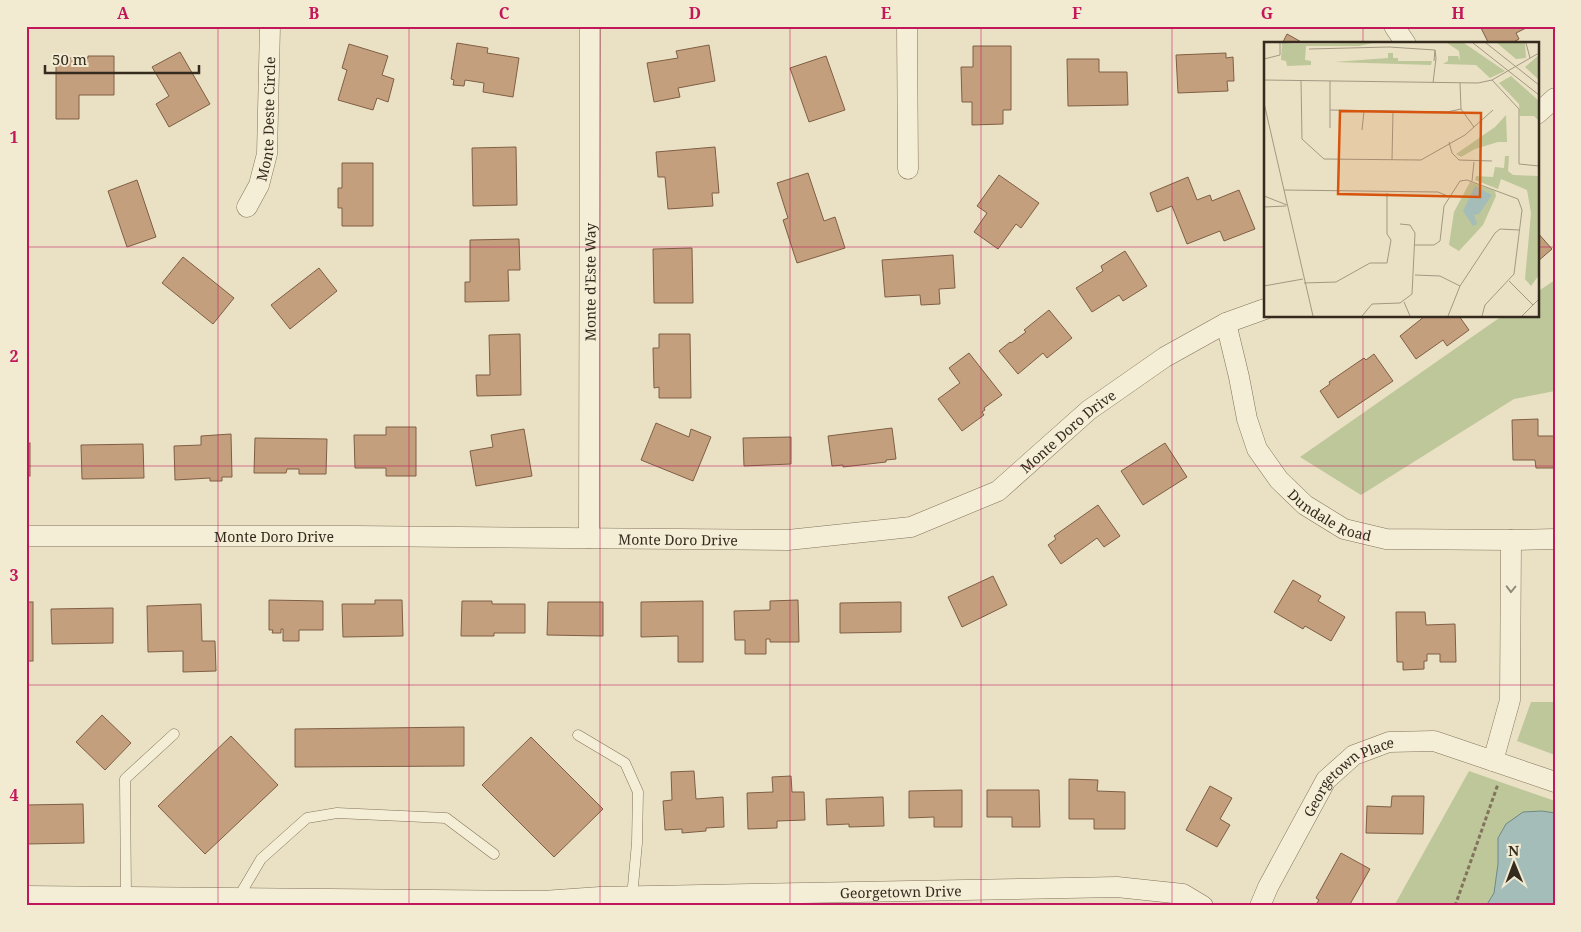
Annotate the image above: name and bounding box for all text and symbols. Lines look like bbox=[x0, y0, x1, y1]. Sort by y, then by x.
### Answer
text: A bbox=[117, 2, 130, 24]
text: B bbox=[309, 2, 320, 24]
text: C bbox=[499, 2, 510, 24]
text: D bbox=[689, 2, 701, 24]
text: E bbox=[881, 2, 891, 24]
text: F bbox=[1072, 2, 1082, 24]
text: G bbox=[1261, 2, 1273, 24]
text: H bbox=[1451, 2, 1465, 24]
scale bar bbox=[45, 42, 199, 74]
inset map bbox=[1264, 42, 1538, 318]
text: 50 m bbox=[52, 49, 87, 69]
street label: Monte Deste Circle bbox=[251, 56, 279, 183]
text: 1 bbox=[9, 126, 19, 148]
street label: Monte d'Este Way bbox=[580, 223, 599, 341]
text: 2 bbox=[9, 345, 19, 367]
street label: Monte Doro Drive bbox=[1016, 385, 1119, 477]
street label: Dundale Road bbox=[1284, 484, 1374, 545]
street label: Monte Doro Drive bbox=[214, 527, 334, 546]
street label: Monte Doro Drive bbox=[618, 529, 738, 549]
text: 3 bbox=[9, 564, 19, 586]
one-way arrow bbox=[1506, 586, 1516, 593]
street label: Georgetown Place bbox=[1298, 732, 1394, 820]
text: 4 bbox=[9, 784, 19, 806]
north arrow bbox=[1488, 840, 1538, 890]
text: N bbox=[1508, 841, 1519, 860]
street label: Georgetown Drive bbox=[840, 881, 962, 902]

